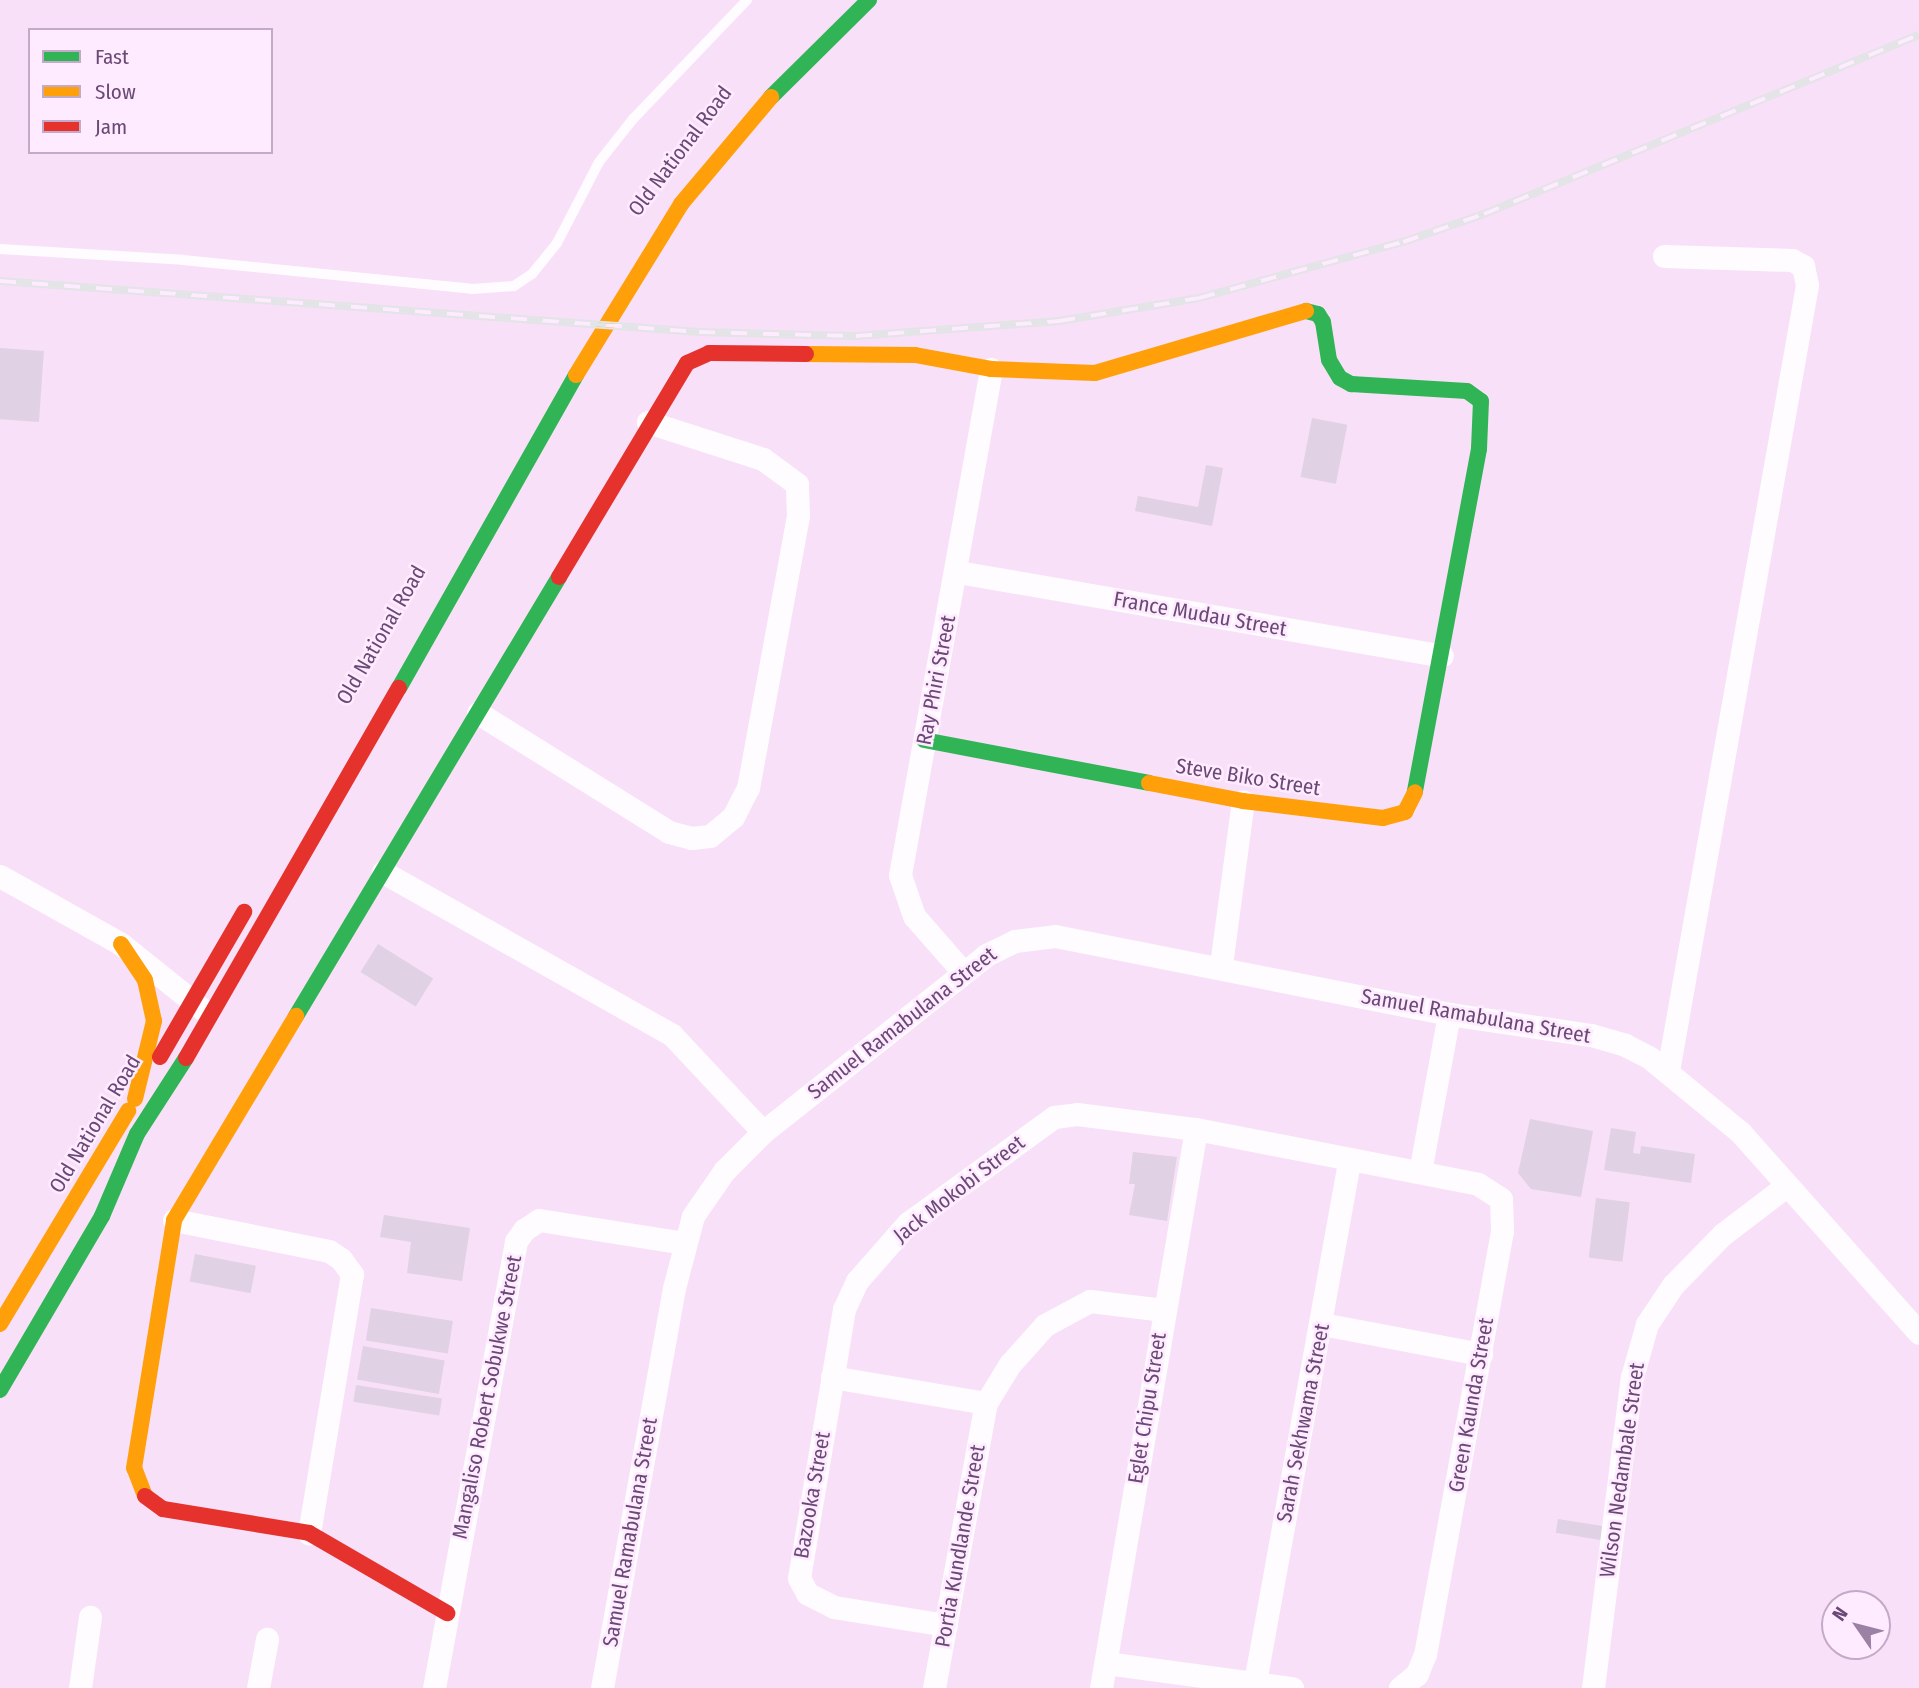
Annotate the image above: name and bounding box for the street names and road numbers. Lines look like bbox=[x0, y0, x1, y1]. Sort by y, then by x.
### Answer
street label: Old National Road bbox=[623, 81, 737, 221]
street label: Old National Road bbox=[331, 561, 431, 709]
street label: France Mudau Street bbox=[1111, 586, 1289, 642]
street label: Ray Phiri Street bbox=[911, 613, 961, 747]
street label: Steve Biko Street bbox=[1174, 753, 1322, 801]
street label: Samuel Ramabulana Street bbox=[803, 942, 1001, 1104]
street label: Samuel Ramabulana Street bbox=[1359, 983, 1593, 1049]
street label: Old National Road bbox=[44, 1051, 146, 1197]
street label: Jack Mokobi Street bbox=[888, 1130, 1030, 1248]
street label: Mangaliso Robert Sobukwe Street bbox=[447, 1253, 527, 1541]
street label: Green Kaunda Street bbox=[1443, 1316, 1499, 1494]
street label: Sarah Sekhwama Street bbox=[1271, 1321, 1335, 1525]
street label: Eglet Chipu Street bbox=[1123, 1331, 1171, 1485]
street label: Wilson Nedambale Street bbox=[1594, 1361, 1650, 1579]
street label: Samuel Ramabulana Street bbox=[597, 1415, 663, 1649]
street label: Bazooka Street bbox=[788, 1430, 836, 1560]
street label: Portia Kundlande Street bbox=[930, 1443, 990, 1649]

